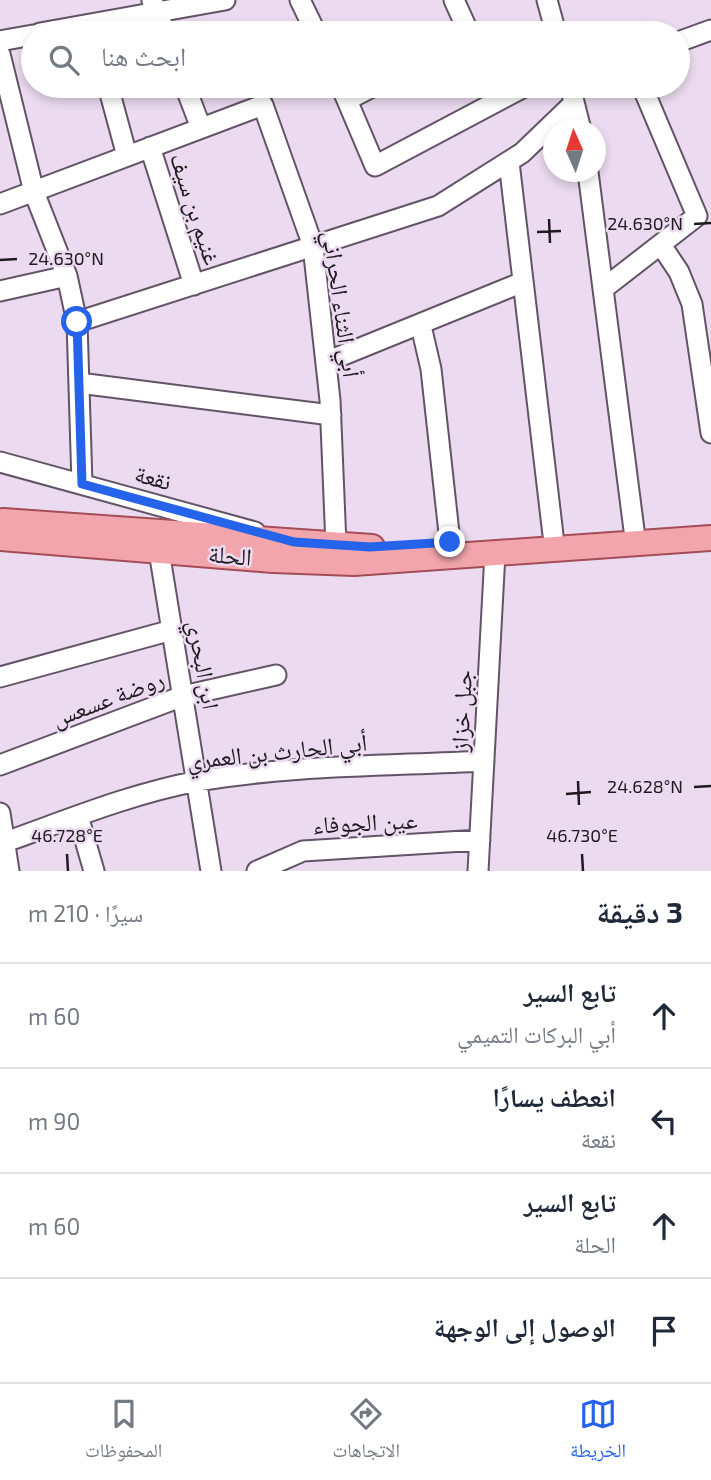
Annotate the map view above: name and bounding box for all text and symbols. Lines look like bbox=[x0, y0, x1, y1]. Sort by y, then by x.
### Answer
search box bbox=[21, 21, 690, 98]
text: ابحث هنا bbox=[101, 40, 186, 71]
icon: search bbox=[45, 41, 83, 79]
north arrow bbox=[543, 119, 606, 182]
street label: غنيم بن سيف bbox=[162, 149, 228, 269]
text: 24.630°N bbox=[607, 212, 683, 234]
street label: أبي الثناء الحراني bbox=[312, 229, 367, 380]
text: 24.630°N bbox=[28, 247, 104, 269]
route start bbox=[61, 306, 92, 337]
street label: نقعة bbox=[132, 458, 175, 495]
route end bbox=[434, 526, 465, 557]
street label: الحلة bbox=[207, 538, 253, 571]
street label: ابن البحري bbox=[176, 618, 227, 713]
street label: روضة عسعس bbox=[47, 663, 168, 733]
street label: جبل خزاز bbox=[444, 669, 478, 754]
street label: أبي الحارث بن العمري bbox=[185, 727, 369, 780]
text: 24.628°N bbox=[607, 775, 683, 797]
street label: عين الجوفاء bbox=[312, 804, 418, 840]
text: 46.728°E bbox=[31, 824, 103, 846]
text: 46.730°E bbox=[546, 824, 618, 846]
text: 3 دقيقة bbox=[597, 893, 683, 929]
text: سيرًا · 210 m bbox=[28, 899, 143, 927]
text: تابع السير bbox=[524, 976, 616, 1007]
icon: ahead bbox=[645, 997, 683, 1035]
text: 60 m bbox=[28, 1002, 80, 1030]
text: أبي البركات التميمي bbox=[457, 1020, 616, 1048]
text: انعطف يسارًا bbox=[492, 1081, 616, 1112]
icon: left bbox=[645, 1102, 683, 1140]
text: 90 m bbox=[28, 1107, 80, 1135]
text: نقعة bbox=[581, 1125, 616, 1153]
text: تابع السير bbox=[524, 1186, 616, 1217]
icon: ahead bbox=[645, 1207, 683, 1245]
text: 60 m bbox=[28, 1212, 80, 1240]
text: الحلة bbox=[574, 1230, 616, 1258]
text: الوصول إلى الوجهة bbox=[434, 1311, 616, 1342]
icon: arrive bbox=[645, 1312, 683, 1350]
tab: المحفوظات bbox=[85, 1395, 162, 1469]
tab: الاتجاهات bbox=[332, 1395, 400, 1469]
tab: الخريطة bbox=[570, 1395, 626, 1469]

